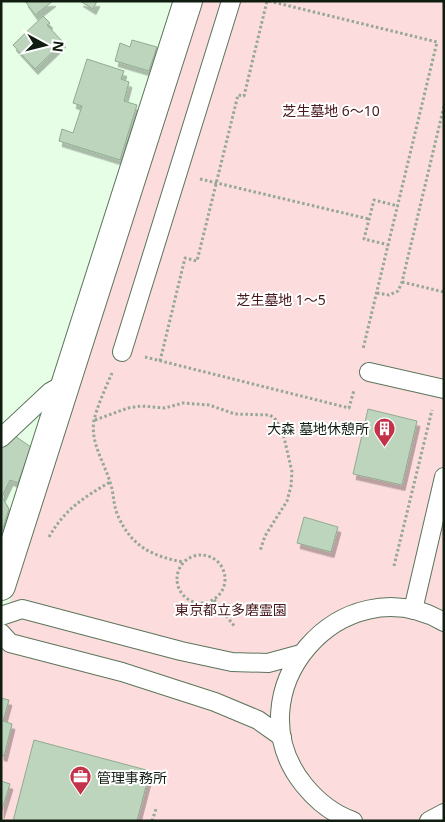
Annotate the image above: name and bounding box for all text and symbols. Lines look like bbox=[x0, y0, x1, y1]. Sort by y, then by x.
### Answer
north arrow bbox=[20, 20, 70, 70]
text: N bbox=[48, 40, 69, 53]
park label: 芝生墓地 6～10 bbox=[282, 101, 380, 120]
park label: 芝生墓地 1～5 bbox=[236, 290, 326, 309]
building icon: 大森 墓地休憩所 bbox=[373, 416, 397, 447]
place label: 大森 墓地休憩所 bbox=[267, 419, 369, 438]
park label: 東京都立多磨霊園 bbox=[175, 600, 287, 619]
office icon: 管理事務所 bbox=[69, 765, 93, 796]
place label: 管理事務所 bbox=[97, 768, 167, 787]

